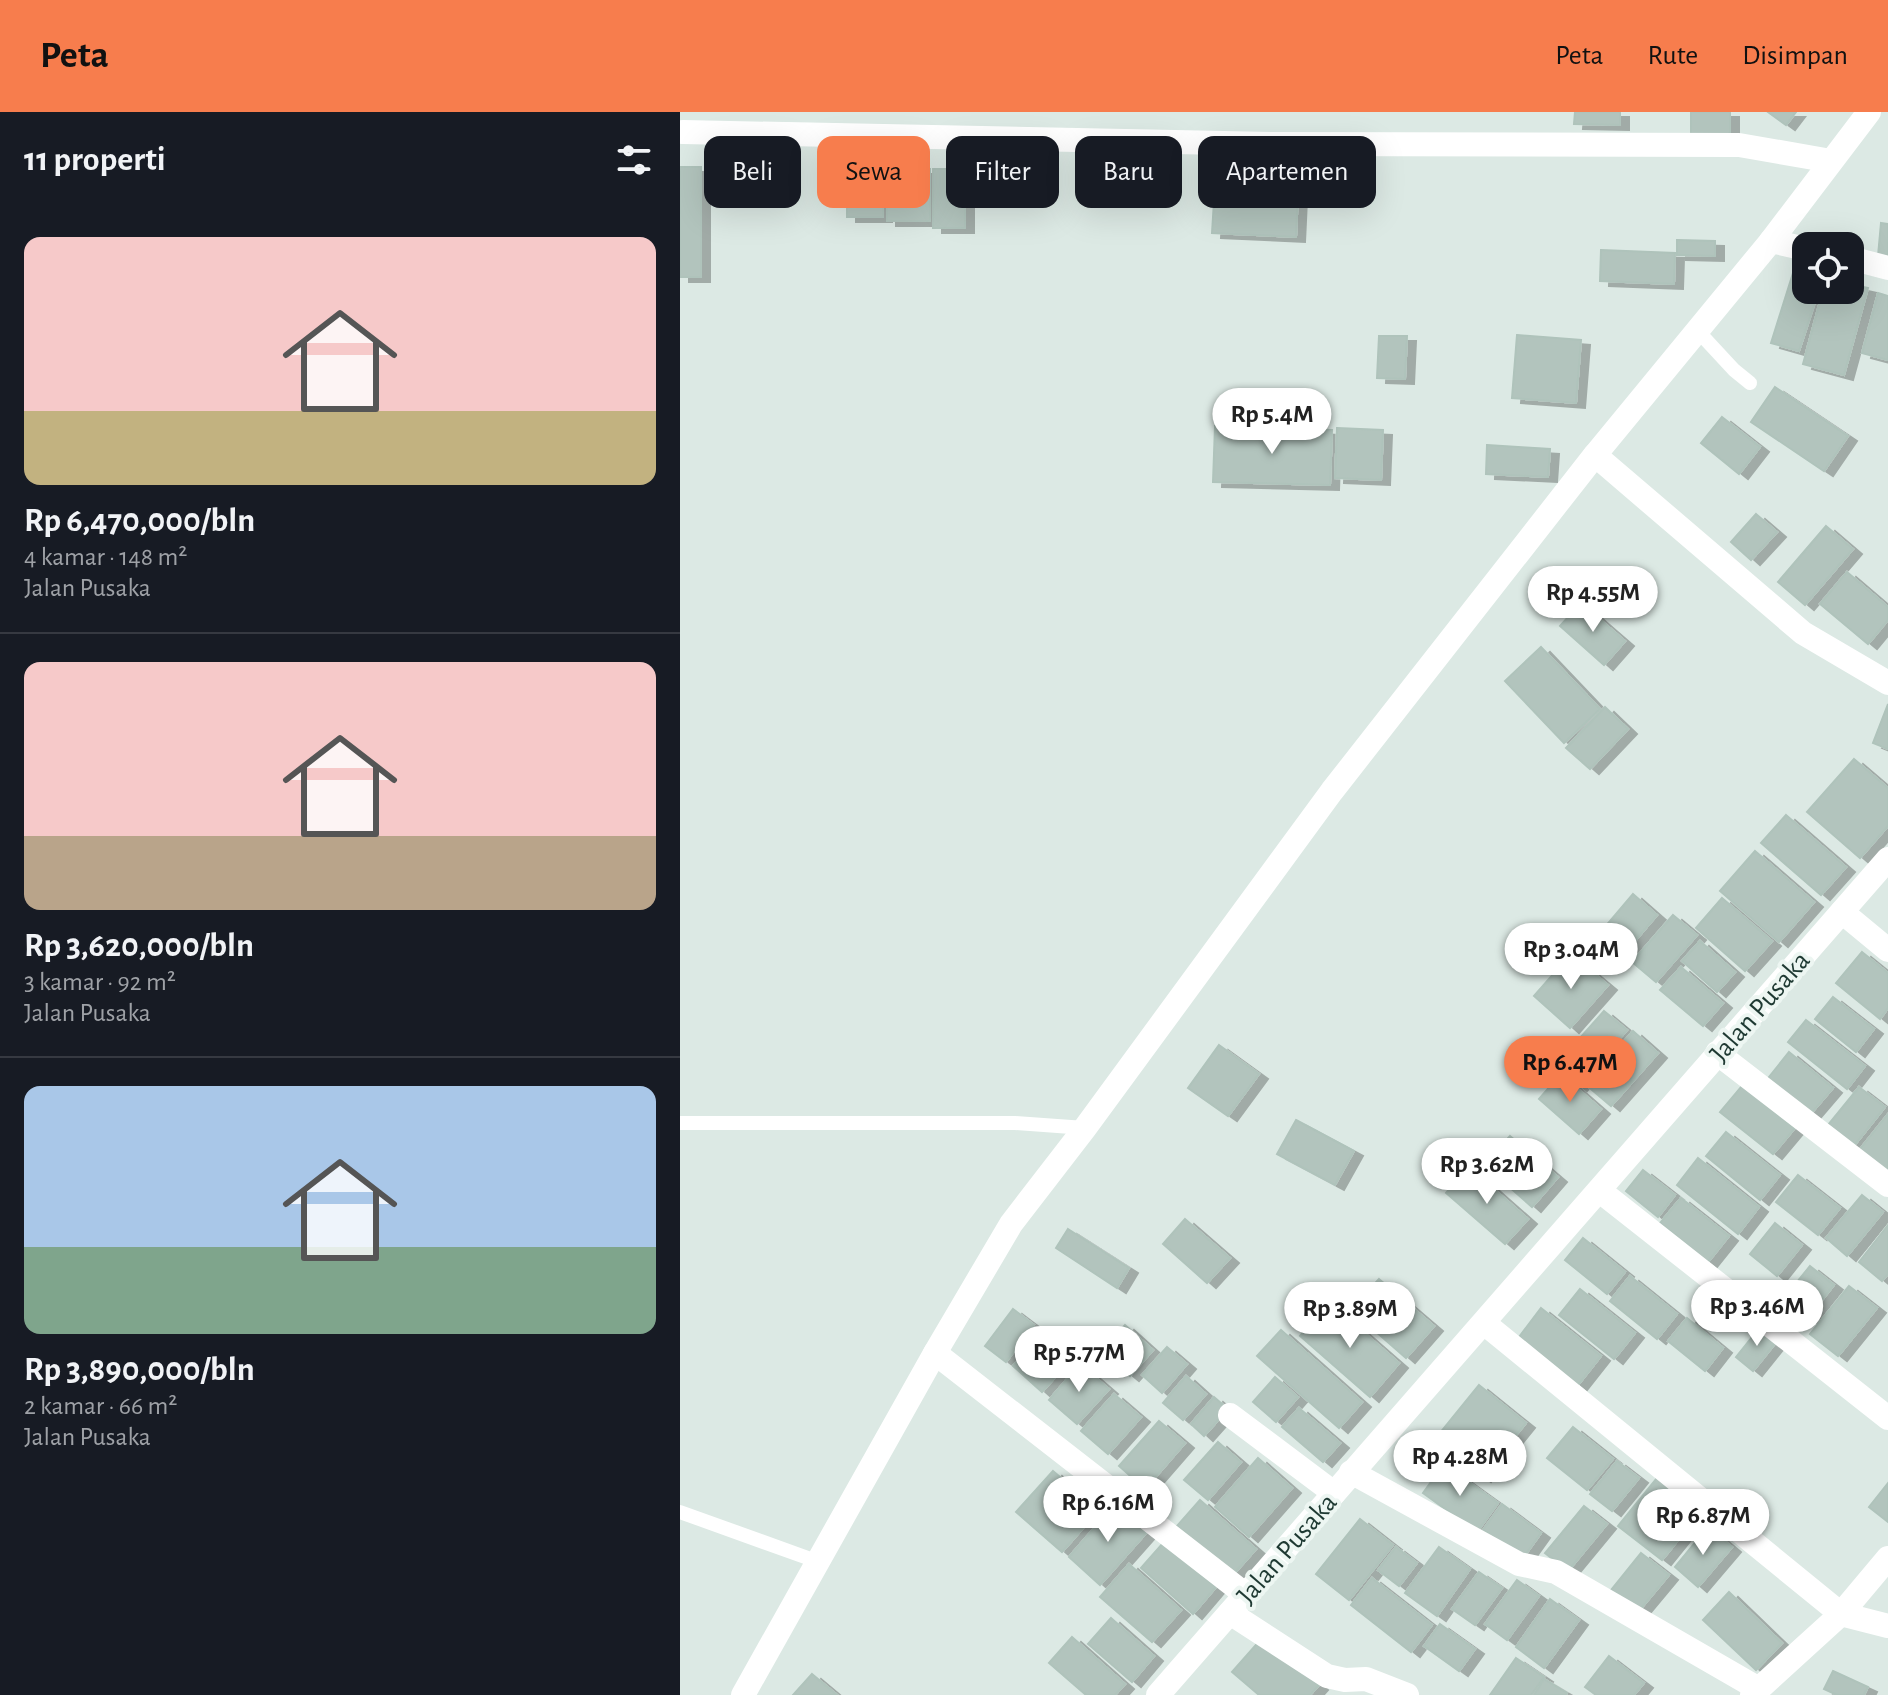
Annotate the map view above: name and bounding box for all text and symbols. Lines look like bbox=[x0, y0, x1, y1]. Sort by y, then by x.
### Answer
text: Peta bbox=[40, 37, 109, 75]
text: Peta bbox=[1555, 42, 1604, 70]
text: Rute bbox=[1648, 42, 1698, 70]
text: Disimpan bbox=[1742, 42, 1848, 70]
chip: Beli bbox=[704, 136, 801, 208]
chip: Sewa bbox=[817, 136, 930, 208]
chip: Filter bbox=[946, 136, 1059, 208]
chip: Baru bbox=[1075, 136, 1182, 208]
chip: Apartemen bbox=[1198, 136, 1376, 208]
icon: filters bbox=[612, 138, 656, 182]
text: 11 properti bbox=[24, 143, 166, 177]
map controls bbox=[1792, 232, 1864, 304]
button: locate bbox=[1792, 232, 1864, 304]
icon: home bbox=[268, 289, 412, 433]
pin: Rp 5.4M bbox=[1198, 388, 1346, 456]
text: Rp 5.4M bbox=[1230, 401, 1314, 427]
text: Rp 6,470,000/bln bbox=[24, 504, 255, 538]
text: 4 kamar · 148 m² bbox=[24, 544, 187, 570]
pin: Rp 4.55M bbox=[1510, 566, 1676, 634]
text: Jalan Pusaka bbox=[24, 575, 151, 601]
text: Rp 4.55M bbox=[1546, 579, 1640, 605]
icon: home bbox=[268, 714, 412, 858]
pin: Rp 3.04M bbox=[1488, 923, 1654, 991]
text: Rp 3,620,000/bln bbox=[24, 929, 254, 963]
text: Rp 3.04M bbox=[1523, 936, 1619, 962]
street label: Jalan Pusaka bbox=[1705, 947, 1816, 1068]
text: 3 kamar · 92 m² bbox=[24, 969, 176, 995]
text: Jalan Pusaka bbox=[24, 1000, 151, 1026]
pin: Rp 6.47M bbox=[1487, 1036, 1653, 1104]
text: Rp 6.47M bbox=[1522, 1049, 1618, 1075]
icon: home bbox=[268, 1138, 412, 1282]
pin: Rp 3.62M bbox=[1404, 1138, 1570, 1206]
text: Rp 3.62M bbox=[1440, 1151, 1534, 1177]
pin: Rp 3.46M bbox=[1674, 1280, 1840, 1348]
pin: Rp 3.89M bbox=[1267, 1282, 1433, 1350]
text: Rp 3.46M bbox=[1709, 1293, 1805, 1319]
text: Rp 3.89M bbox=[1302, 1295, 1398, 1321]
pin: Rp 5.77M bbox=[996, 1326, 1162, 1394]
text: Rp 5.77M bbox=[1033, 1339, 1125, 1365]
text: Rp 3,890,000/bln bbox=[24, 1353, 255, 1387]
text: 2 kamar · 66 m² bbox=[24, 1393, 177, 1419]
text: Jalan Pusaka bbox=[24, 1424, 151, 1450]
pin: Rp 4.28M bbox=[1377, 1430, 1543, 1498]
text: Rp 4.28M bbox=[1411, 1443, 1509, 1469]
pin: Rp 6.16M bbox=[1025, 1476, 1191, 1544]
text: Rp 6.16M bbox=[1061, 1489, 1155, 1515]
street label: Jalan Pusaka bbox=[1232, 1489, 1343, 1610]
pin: Rp 6.87M bbox=[1620, 1489, 1786, 1557]
text: Rp 6.87M bbox=[1655, 1502, 1751, 1528]

